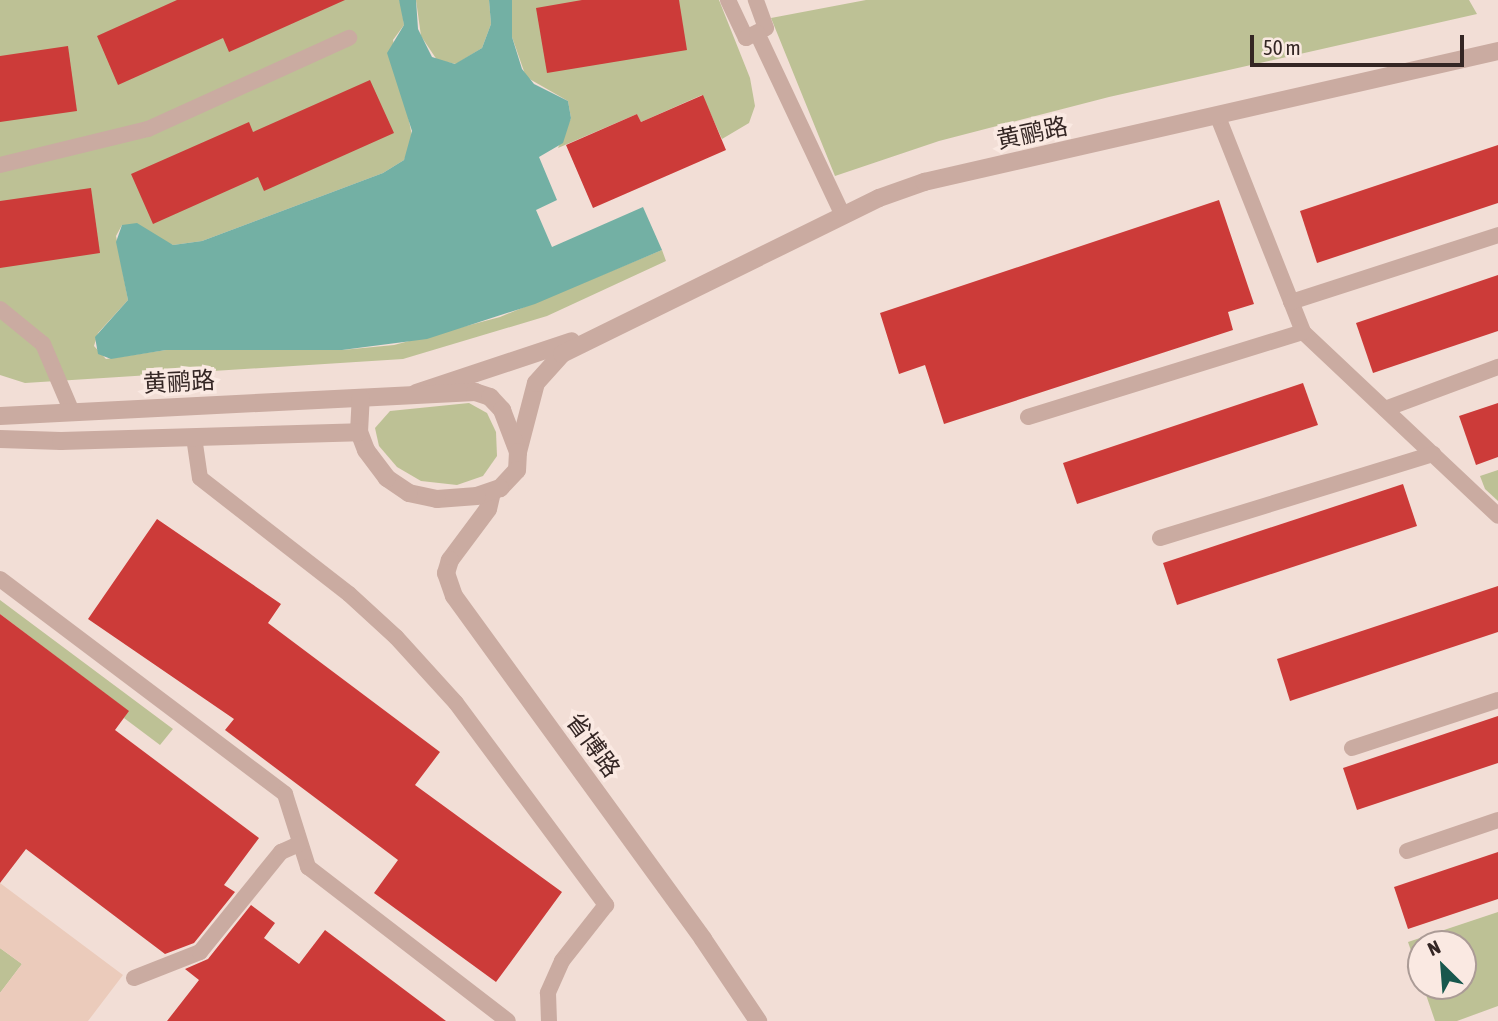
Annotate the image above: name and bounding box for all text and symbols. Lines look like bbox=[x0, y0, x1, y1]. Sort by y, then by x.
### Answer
scale bar bbox=[1253, 21, 1466, 65]
text: 50 m bbox=[1263, 35, 1301, 59]
street label: 黄鹂路 bbox=[994, 111, 1070, 155]
street label: 黄鹂路 bbox=[142, 366, 216, 398]
street label: 省博路 bbox=[560, 707, 626, 783]
north arrow bbox=[1407, 930, 1477, 1000]
text: N bbox=[1424, 935, 1444, 960]

